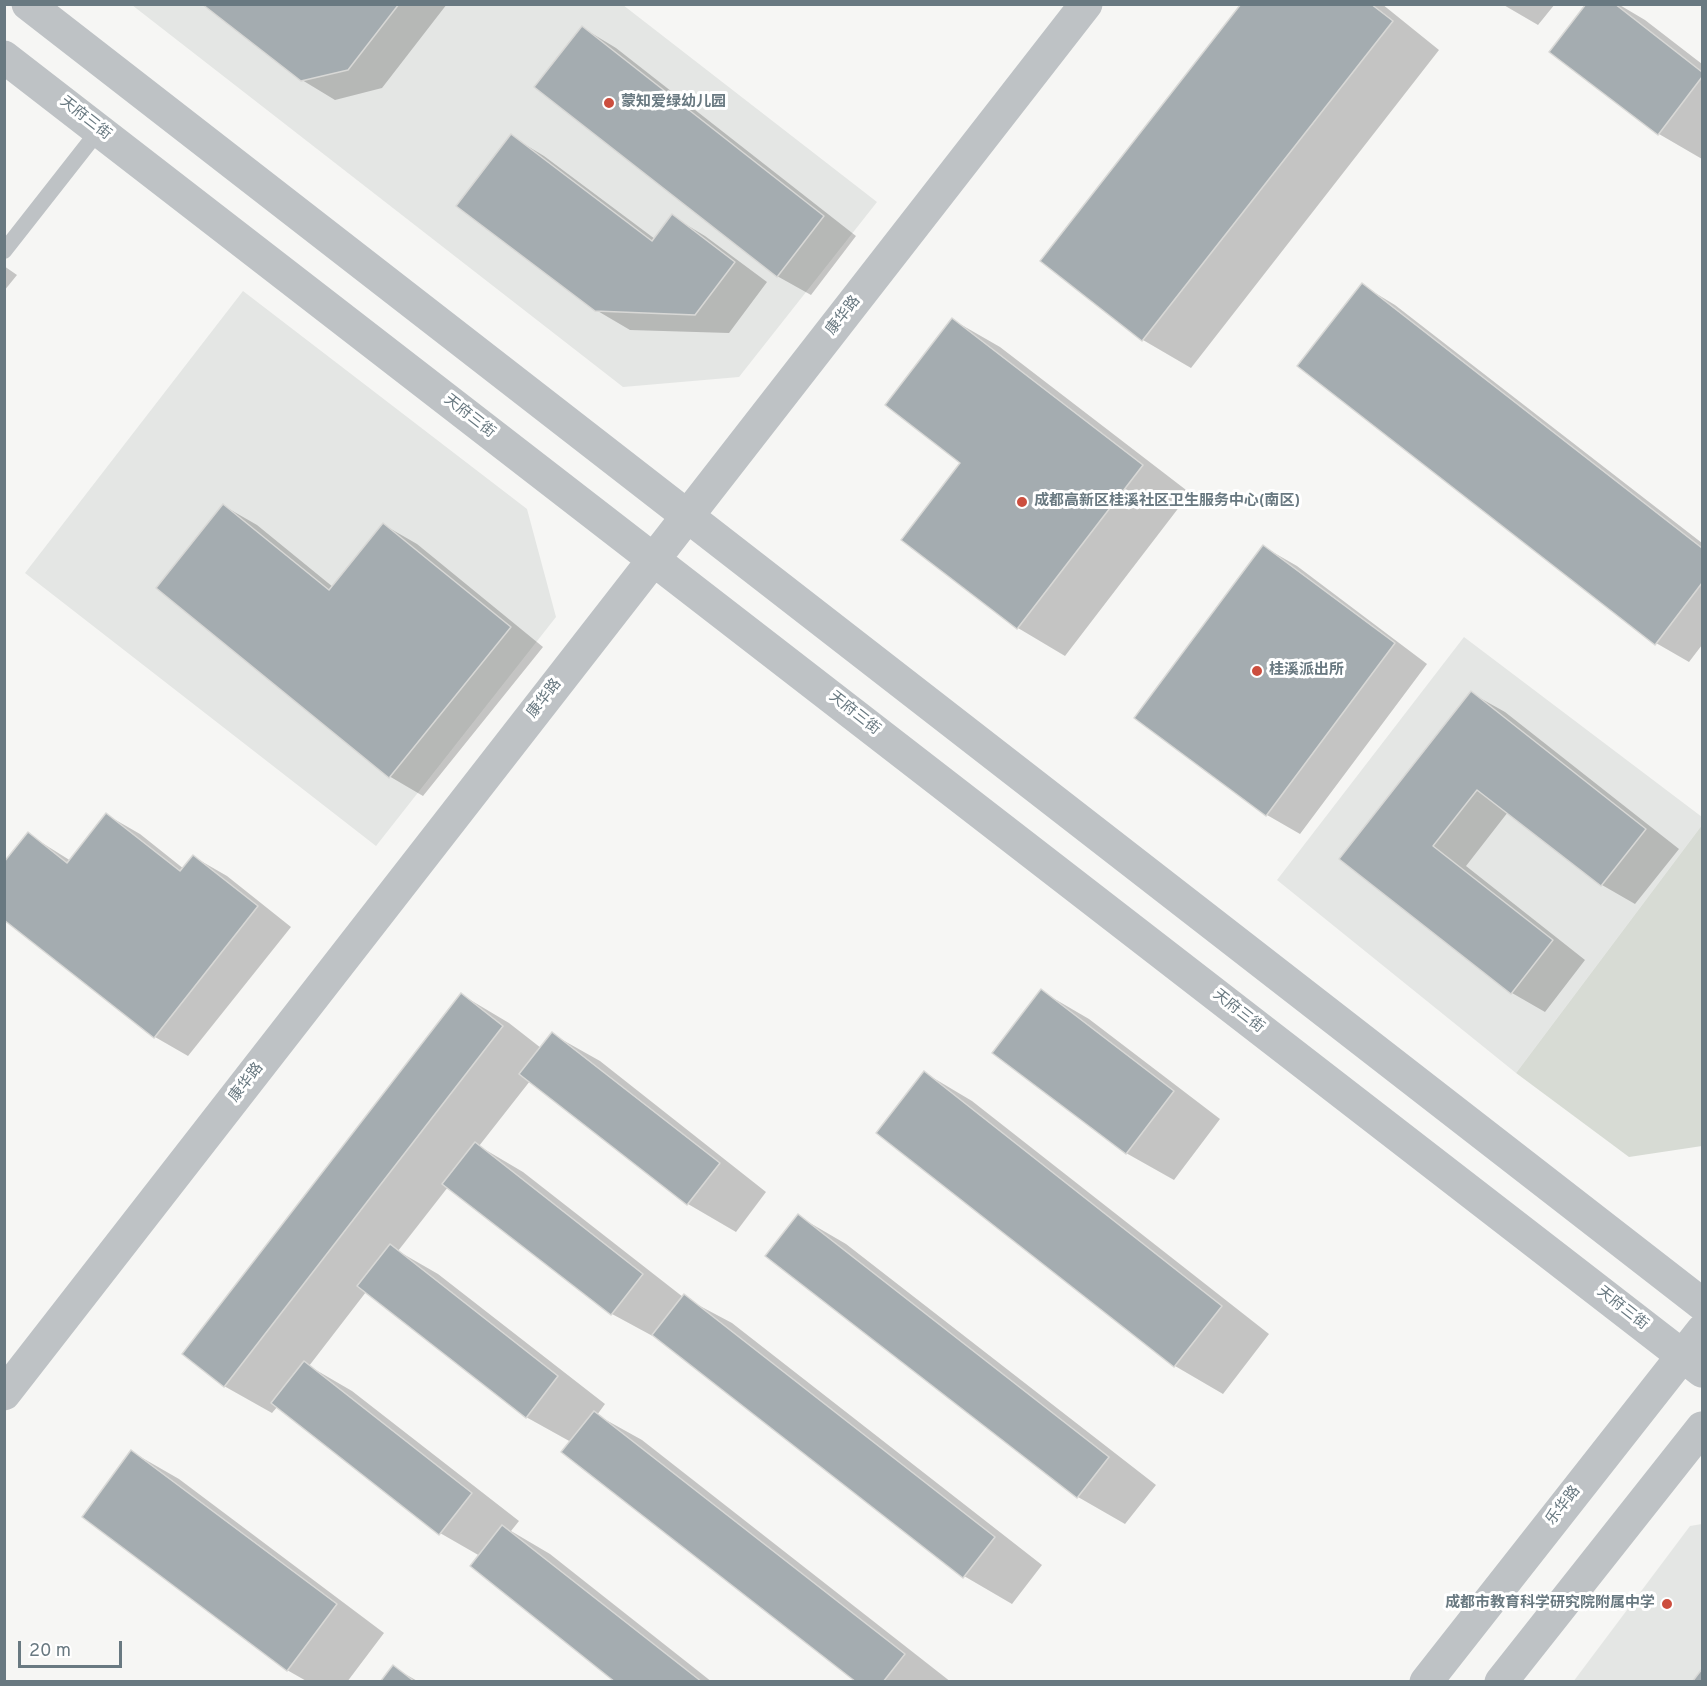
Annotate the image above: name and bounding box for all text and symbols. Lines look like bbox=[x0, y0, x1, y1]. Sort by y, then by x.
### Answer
street label: 天府三街 bbox=[56, 93, 114, 145]
place label: 蒙知爱绿幼儿园 bbox=[621, 94, 726, 112]
marker: 蒙知爱绿幼儿园 bbox=[602, 96, 616, 110]
street label: 康华路 bbox=[823, 293, 865, 339]
street label: 天府三街 bbox=[440, 391, 498, 443]
place label: 成都高新区桂溪社区卫生服务中心(南区) bbox=[1034, 493, 1300, 511]
marker: 成都高新区桂溪社区卫生服务中心(南区) bbox=[1015, 495, 1029, 509]
place label: 桂溪派出所 bbox=[1269, 662, 1344, 680]
marker: 桂溪派出所 bbox=[1250, 664, 1264, 678]
street label: 康华路 bbox=[524, 676, 566, 722]
street label: 天府三街 bbox=[825, 688, 883, 740]
street label: 天府三街 bbox=[1209, 986, 1267, 1038]
street label: 康华路 bbox=[226, 1060, 268, 1106]
street label: 天府三街 bbox=[1593, 1283, 1651, 1335]
street label: 乐华路 bbox=[1543, 1483, 1585, 1529]
place label: 成都市教育科学研究院附属中学 bbox=[1445, 1595, 1655, 1613]
marker: 成都市教育科学研究院附属中学 bbox=[1660, 1597, 1674, 1611]
scale bar bbox=[21, 1629, 124, 1667]
text: 20 m bbox=[29, 1640, 71, 1663]

